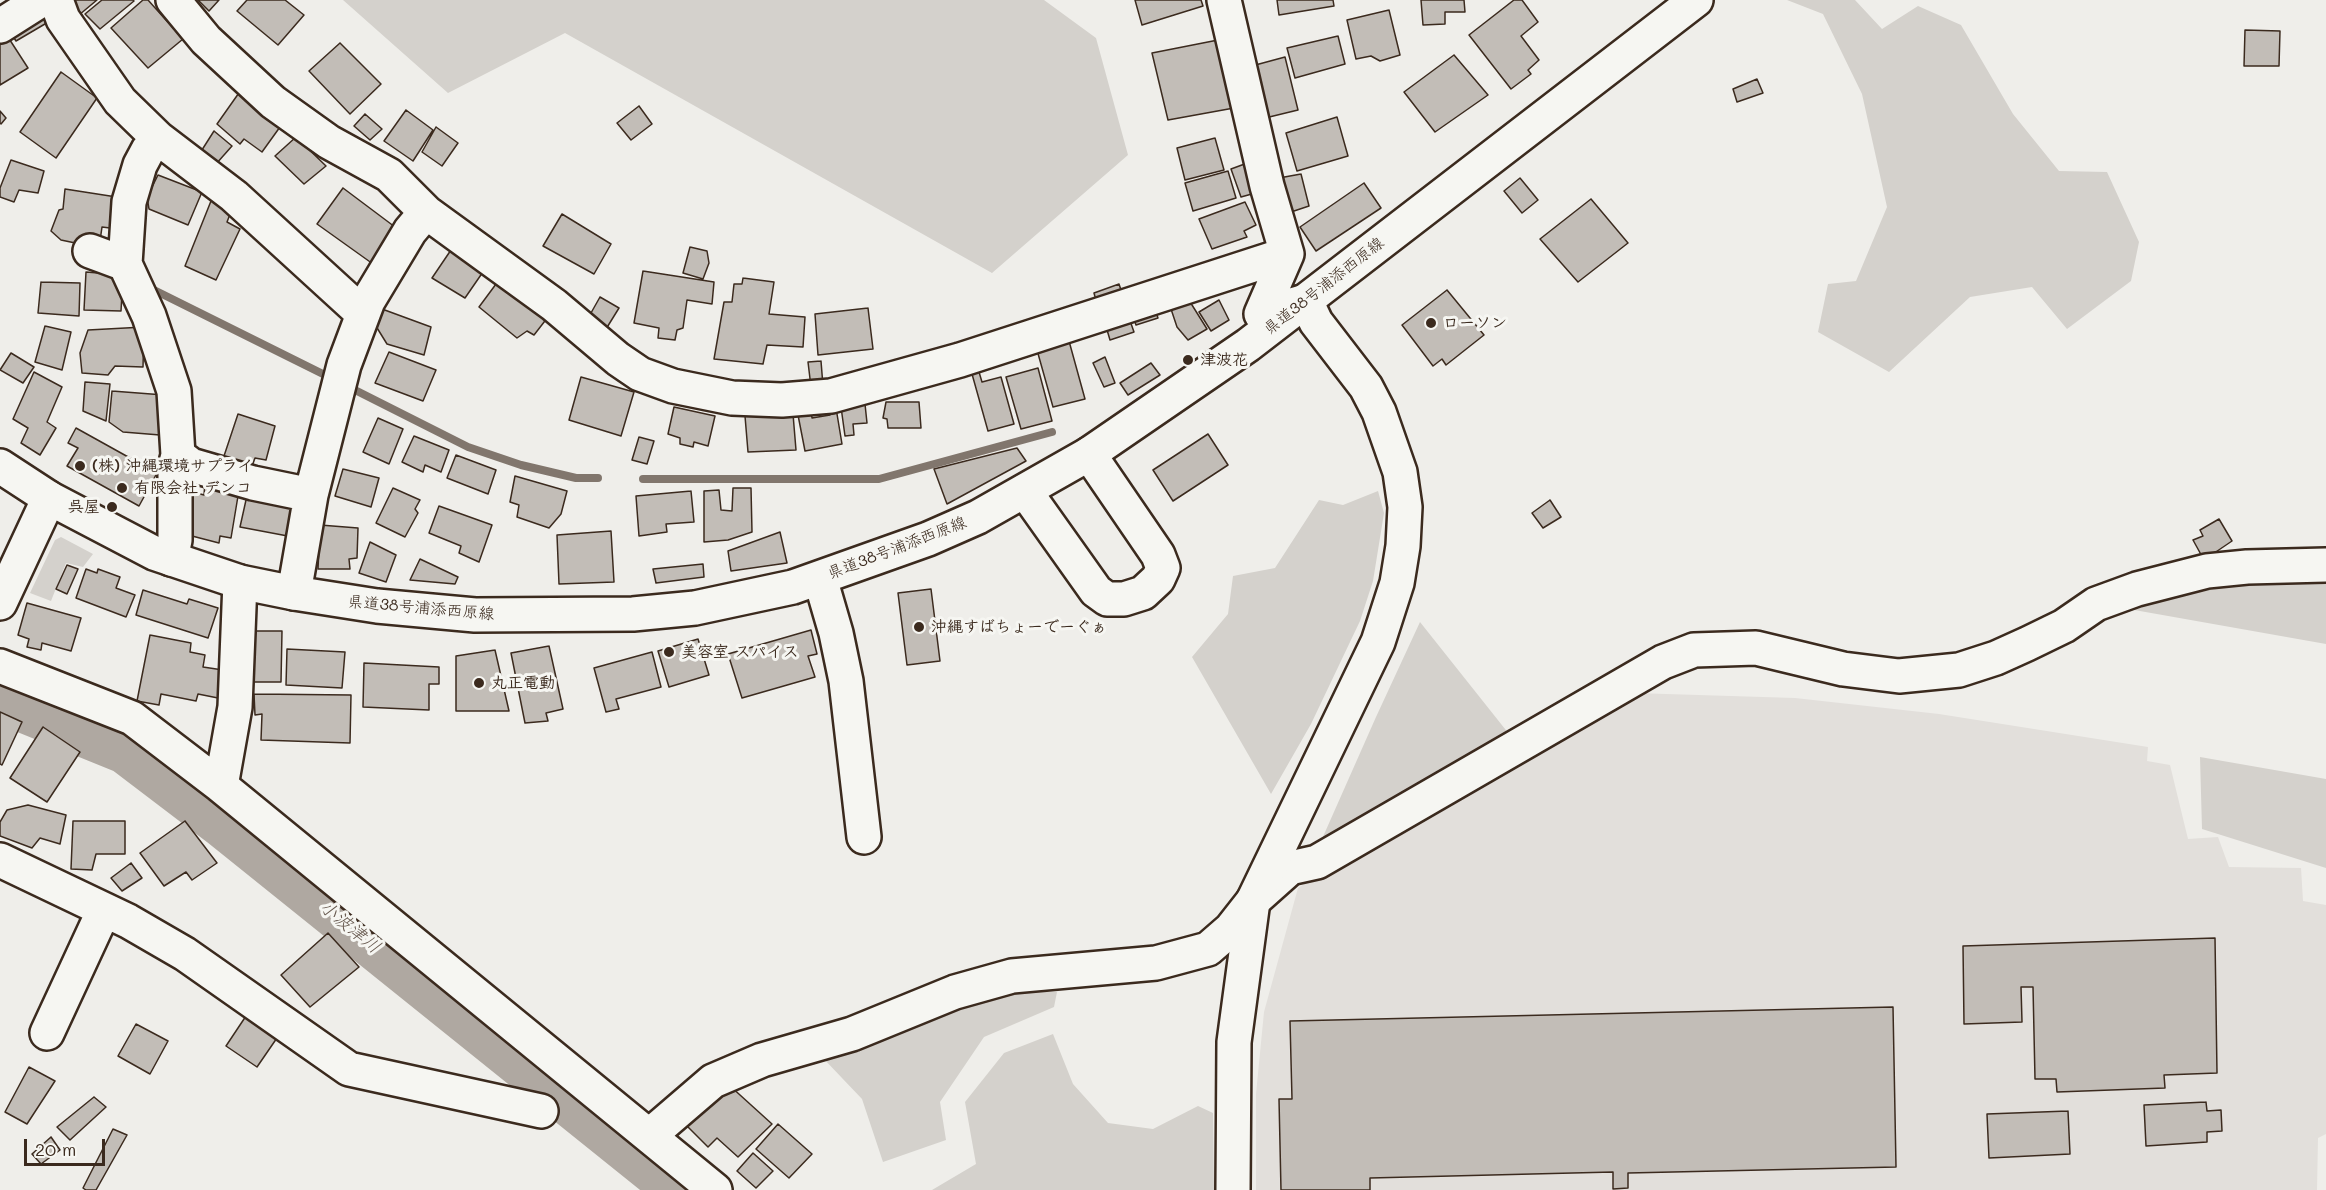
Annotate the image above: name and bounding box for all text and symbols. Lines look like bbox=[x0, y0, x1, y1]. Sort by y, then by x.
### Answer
street label: 県道38号浦添西原線 bbox=[1260, 233, 1388, 339]
place label: ローソン bbox=[1443, 313, 1507, 333]
marker: ローソン bbox=[1424, 316, 1438, 330]
place label: 津波花 bbox=[1200, 350, 1248, 370]
marker: 津波花 bbox=[1181, 353, 1195, 367]
place label: (株) 沖縄環境サプライ bbox=[92, 456, 254, 476]
marker: (株) 沖縄環境サプライ bbox=[73, 459, 87, 473]
place label: 有限会社 デンコ bbox=[134, 478, 252, 498]
marker: 有限会社 デンコ bbox=[115, 481, 129, 495]
place label: 呉屋 bbox=[68, 497, 100, 517]
marker: 呉屋 bbox=[105, 500, 119, 514]
street label: 県道38号浦添西原線 bbox=[825, 513, 969, 583]
street label: 県道38号浦添西原線 bbox=[347, 592, 495, 624]
place label: 沖縄すばちょーでーぐぁ bbox=[931, 617, 1107, 637]
marker: 沖縄すばちょーでーぐぁ bbox=[912, 620, 926, 634]
place label: 美容室 スパイス bbox=[681, 642, 799, 662]
marker: 美容室 スパイス bbox=[662, 645, 676, 659]
place label: 丸正電動 bbox=[491, 673, 555, 693]
marker: 丸正電動 bbox=[472, 676, 486, 690]
water label: 小波津川 bbox=[315, 896, 385, 958]
scale bar bbox=[27, 1127, 108, 1165]
text: 20 m bbox=[35, 1137, 76, 1161]

